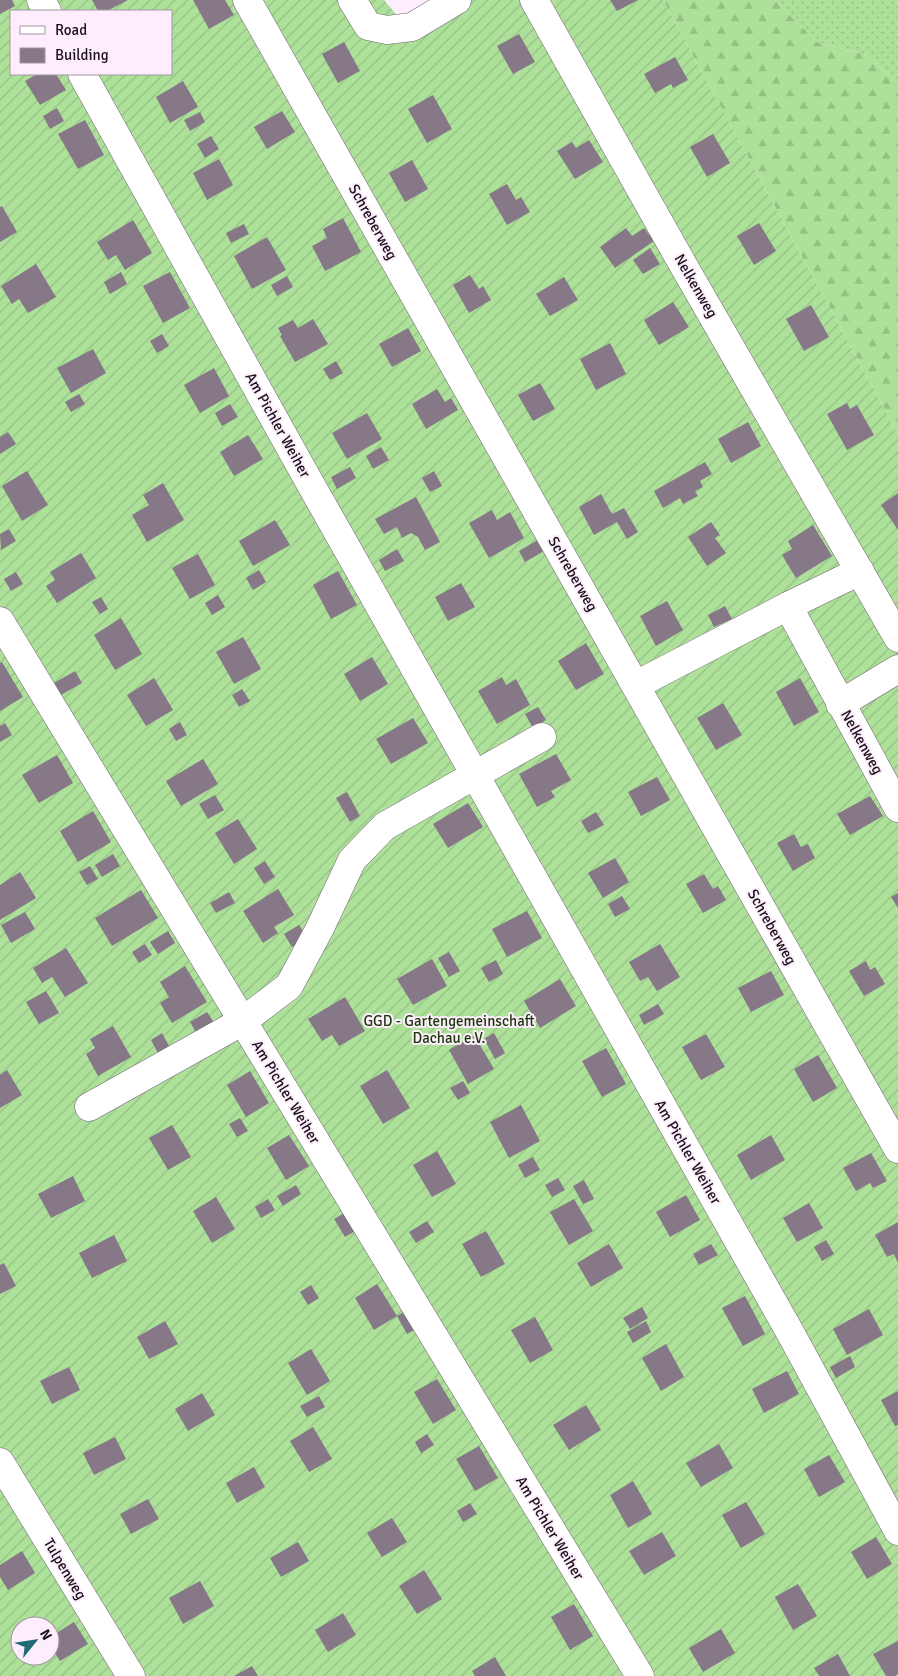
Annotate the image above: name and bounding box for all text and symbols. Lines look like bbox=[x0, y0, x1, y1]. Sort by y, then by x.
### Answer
legend bbox=[10, 10, 172, 75]
text: Road bbox=[55, 21, 87, 39]
text: Building bbox=[55, 46, 109, 64]
street label: Schreberweg bbox=[345, 181, 401, 263]
street label: Nelkenweg bbox=[670, 251, 722, 321]
street label: Am Pichler Weiher bbox=[242, 369, 315, 481]
street label: Schreberweg bbox=[544, 533, 602, 615]
street label: Nelkenweg bbox=[837, 707, 887, 777]
street label: Schreberweg bbox=[744, 886, 800, 968]
park label: GGD - Gartengemeinschaft Dachau e.V. bbox=[363, 1012, 535, 1047]
street label: Am Pichler Weiher bbox=[248, 1037, 324, 1148]
street label: Am Pichler Weiher bbox=[651, 1097, 725, 1208]
street label: Am Pichler Weiher bbox=[512, 1473, 588, 1584]
street label: Tulpenweg bbox=[40, 1535, 90, 1603]
north arrow bbox=[10, 1616, 60, 1666]
text: N bbox=[36, 1626, 56, 1643]

